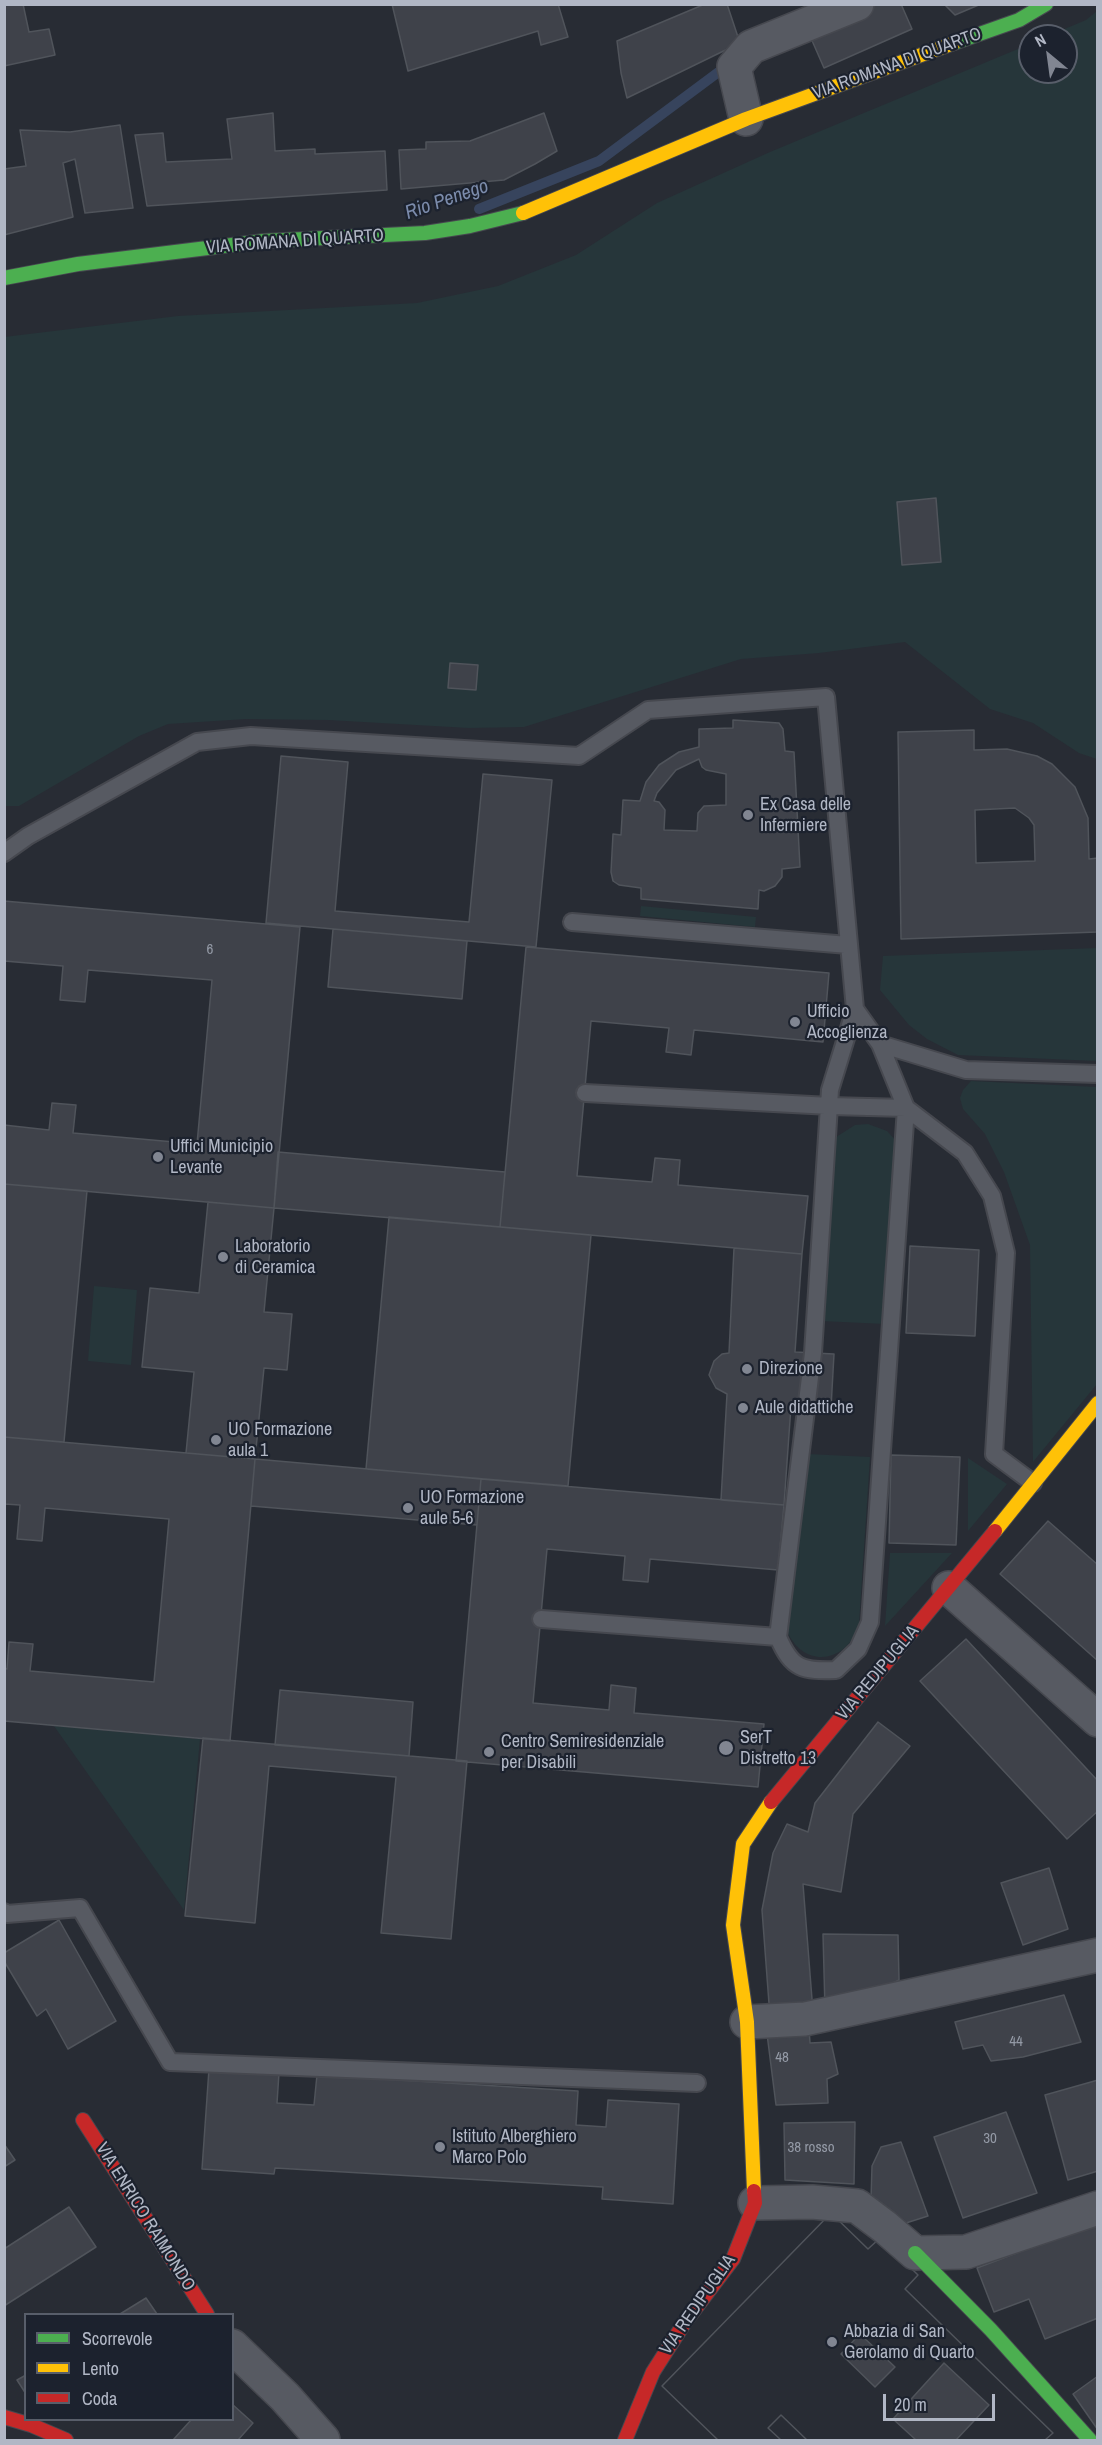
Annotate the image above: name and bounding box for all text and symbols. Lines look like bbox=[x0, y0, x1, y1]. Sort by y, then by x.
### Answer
street label: VIA ROMANA DI QUARTO bbox=[810, 23, 984, 105]
north arrow bbox=[1018, 24, 1078, 84]
text: N bbox=[1031, 28, 1050, 52]
water label: Rio Penego bbox=[402, 175, 492, 225]
street label: VIA ROMANA DI QUARTO bbox=[205, 225, 385, 259]
place label: Ex Casa delle Infermiere bbox=[760, 794, 851, 836]
marker: Ex Casa delle Infermiere bbox=[741, 808, 755, 822]
house number: 6 bbox=[207, 941, 213, 959]
place label: Ufficio Accoglienza bbox=[807, 1001, 887, 1044]
marker: Ufficio Accoglienza bbox=[788, 1015, 802, 1029]
place label: Uffici Municipio Levante bbox=[170, 1136, 273, 1178]
marker: Uffici Municipio Levante bbox=[151, 1150, 165, 1164]
place label: Laboratorio di Ceramica bbox=[235, 1236, 315, 1278]
marker: Laboratorio di Ceramica bbox=[216, 1250, 230, 1264]
place label: Direzione bbox=[759, 1358, 823, 1380]
marker: Direzione bbox=[740, 1362, 754, 1376]
place label: Aule didattiche bbox=[755, 1397, 853, 1419]
marker: Aule didattiche bbox=[736, 1401, 750, 1415]
place label: UO Formazione aula 1 bbox=[228, 1419, 332, 1462]
marker: UO Formazione aula 1 bbox=[209, 1433, 223, 1447]
place label: UO Formazione aule 5-6 bbox=[420, 1487, 524, 1530]
marker: UO Formazione aule 5-6 bbox=[401, 1501, 415, 1515]
street label: VIA REDIPUGLIA bbox=[832, 1621, 924, 1725]
place label: SerT Distretto 13 bbox=[740, 1727, 816, 1770]
place label: Centro Semiresidenziale per Disabili bbox=[501, 1731, 664, 1774]
marker: SerT Distretto 13 bbox=[717, 1739, 735, 1757]
marker: Centro Semiresidenziale per Disabili bbox=[482, 1745, 496, 1759]
house number: 44 bbox=[1009, 2033, 1023, 2051]
house number: 48 bbox=[775, 2049, 789, 2067]
place label: Istituto Alberghiero Marco Polo bbox=[452, 2126, 577, 2168]
house number: 30 bbox=[983, 2130, 997, 2148]
street label: VIA ENRICO RAIMONDO bbox=[91, 2139, 199, 2295]
house number: 38 rosso bbox=[787, 2139, 835, 2157]
marker: Istituto Alberghiero Marco Polo bbox=[433, 2140, 447, 2154]
street label: VIA REDIPUGLIA bbox=[656, 2251, 740, 2359]
legend bbox=[24, 2313, 234, 2421]
place label: Abbazia di San Gerolamo di Quarto bbox=[844, 2321, 974, 2364]
text: Scorrevole bbox=[82, 2326, 153, 2351]
marker: Abbazia di San Gerolamo di Quarto bbox=[825, 2335, 839, 2349]
text: Lento bbox=[82, 2356, 119, 2381]
scale bar bbox=[886, 2382, 998, 2420]
text: Coda bbox=[82, 2386, 117, 2411]
text: 20 m bbox=[894, 2392, 927, 2417]

